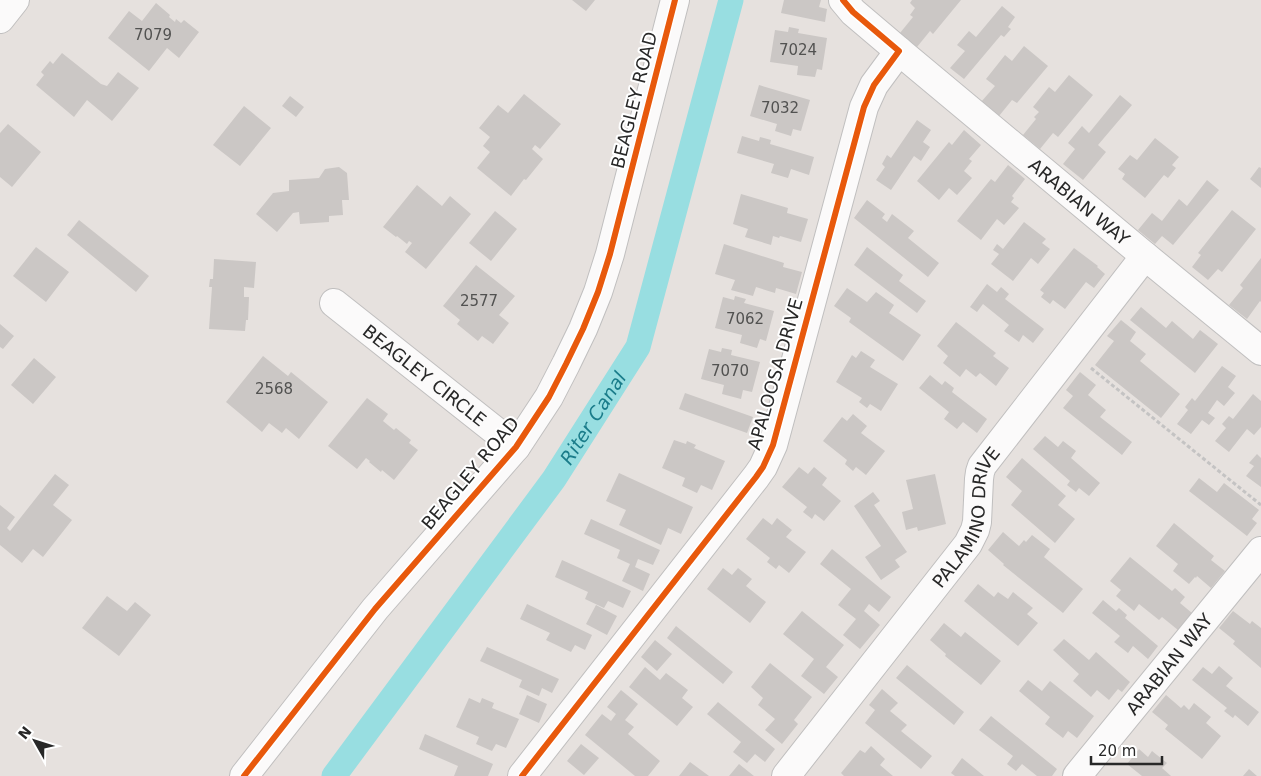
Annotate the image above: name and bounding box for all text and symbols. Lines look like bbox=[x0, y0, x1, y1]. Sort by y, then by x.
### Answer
house number: 7079 bbox=[134, 26, 172, 44]
street label: BEAGLEY ROAD bbox=[607, 29, 661, 171]
house number: 7024 bbox=[779, 41, 817, 59]
house number: 7032 bbox=[761, 99, 799, 117]
street label: ARABIAN WAY bbox=[1025, 154, 1135, 250]
house number: 2577 bbox=[460, 292, 498, 310]
street label: APALOOSA DRIVE bbox=[743, 296, 807, 452]
house number: 7062 bbox=[726, 310, 764, 328]
street label: BEAGLEY CIRCLE bbox=[359, 320, 491, 430]
house number: 7070 bbox=[711, 362, 749, 380]
water label: Riter Canal bbox=[555, 367, 631, 468]
house number: 2568 bbox=[255, 380, 293, 398]
street label: BEAGLEY ROAD bbox=[417, 413, 523, 533]
street label: PALAMINO DRIVE bbox=[928, 442, 1004, 591]
street label: ARABIAN WAY bbox=[1121, 608, 1217, 719]
north arrow bbox=[10, 716, 60, 766]
text: N bbox=[15, 723, 35, 742]
scale bar bbox=[1091, 734, 1162, 766]
text: 20 m bbox=[1098, 742, 1136, 760]

